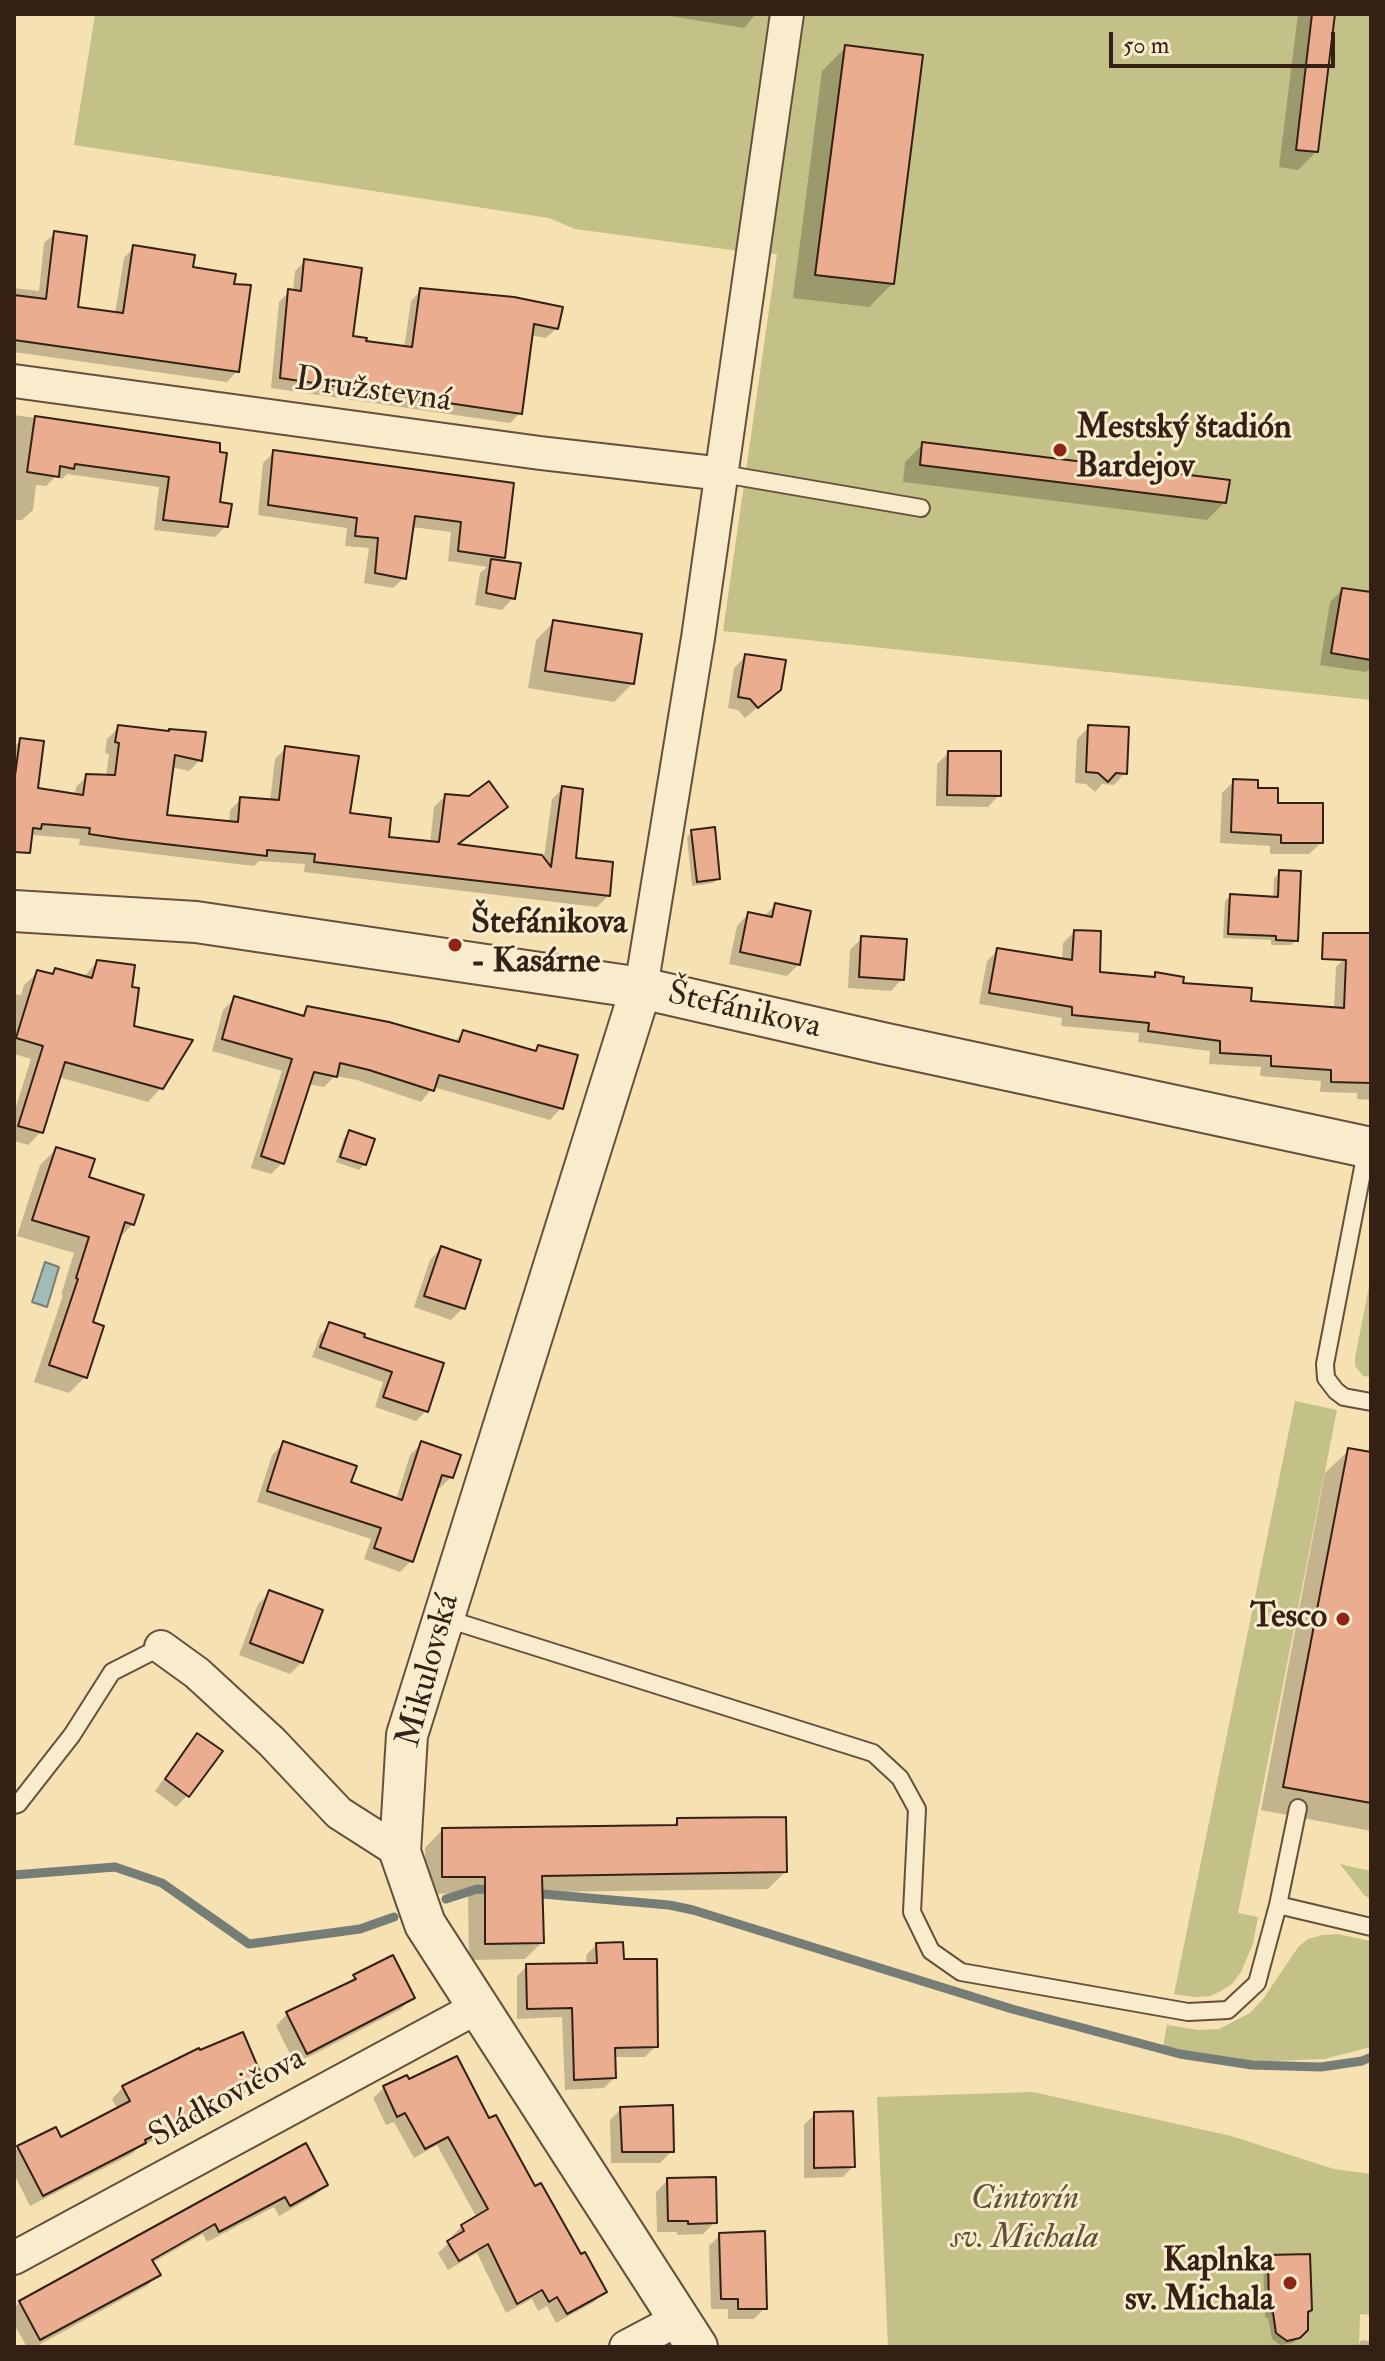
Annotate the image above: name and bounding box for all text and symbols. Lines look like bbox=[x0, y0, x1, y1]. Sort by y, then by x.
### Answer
scale bar bbox=[1113, 16, 1339, 66]
text: 50 m bbox=[1123, 30, 1169, 61]
street label: Družstevná bbox=[292, 361, 454, 423]
place label: Mestský štadión Bardejov bbox=[1076, 410, 1291, 490]
marker: Mestský štadión Bardejov bbox=[1051, 441, 1069, 459]
place label: Štefánikova - Kasárne bbox=[471, 905, 627, 984]
marker: Štefánikova - Kasárne bbox=[446, 936, 464, 954]
street label: Štefánikova bbox=[663, 975, 825, 1049]
street label: Mikulovská bbox=[390, 1590, 470, 1752]
place label: Tesco bbox=[1250, 1599, 1327, 1639]
marker: Tesco bbox=[1334, 1610, 1352, 1628]
street label: Sládkovičova bbox=[143, 2040, 313, 2158]
park label: Cintorín sv. Michala bbox=[951, 2181, 1099, 2260]
place label: Kaplnka sv. Michala bbox=[1125, 2243, 1274, 2322]
marker: Kaplnka sv. Michala bbox=[1281, 2274, 1299, 2292]

